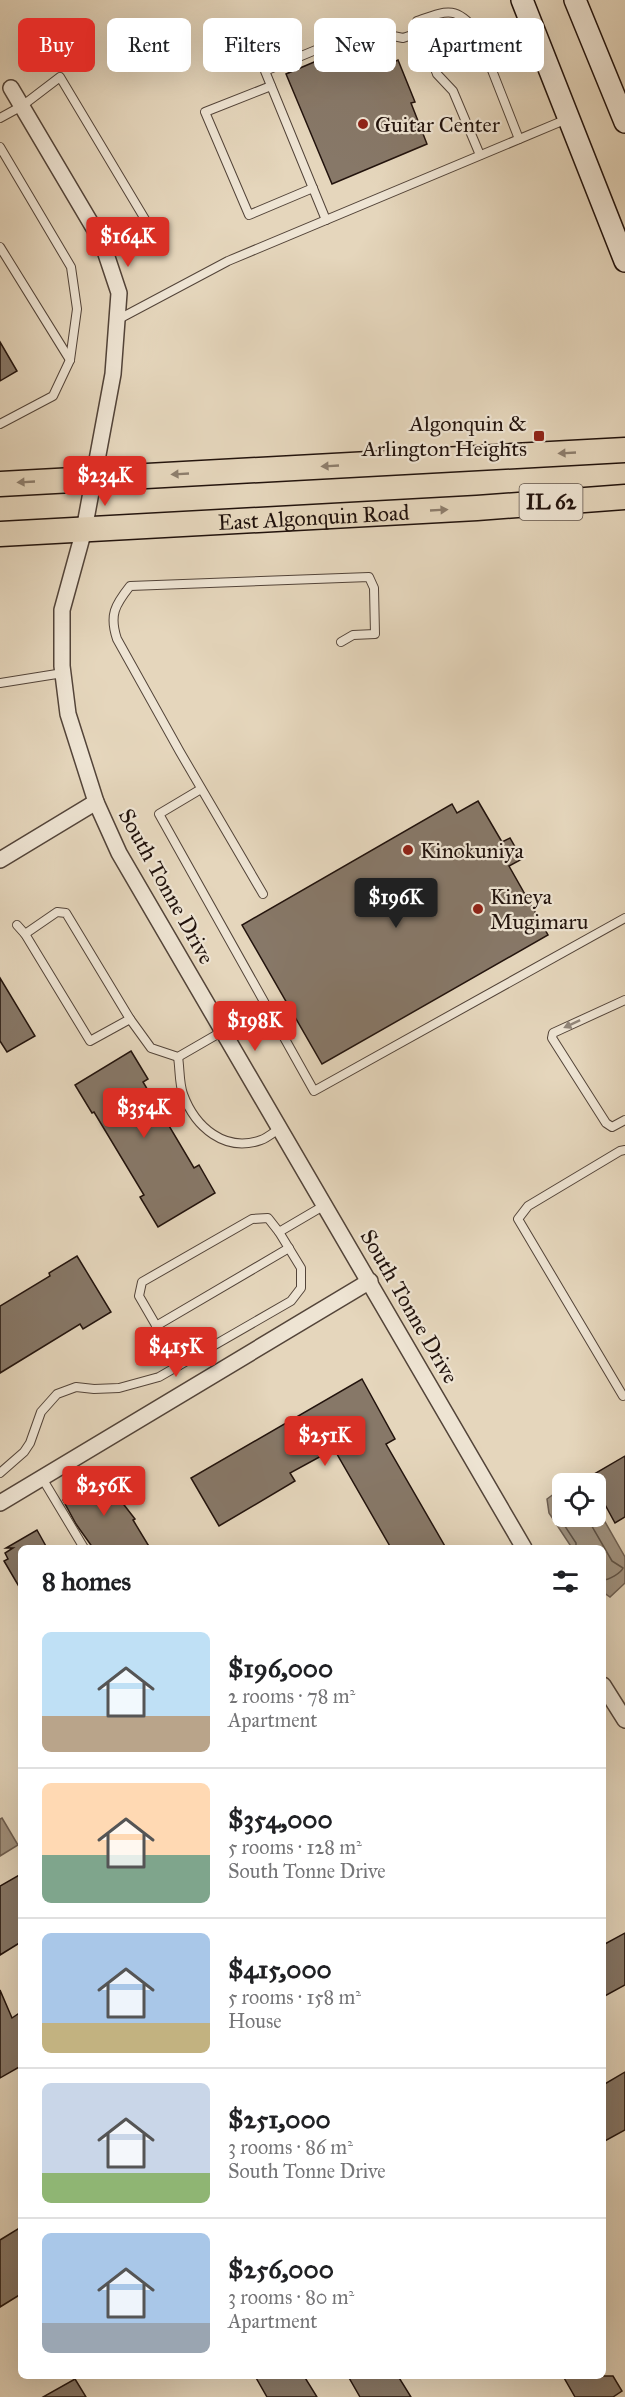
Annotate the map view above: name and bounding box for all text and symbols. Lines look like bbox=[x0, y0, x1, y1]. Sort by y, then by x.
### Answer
chip: Buy bbox=[18, 18, 95, 72]
chip: Rent bbox=[107, 18, 191, 72]
chip: Filters bbox=[203, 18, 302, 72]
chip: New bbox=[314, 18, 396, 72]
chip: Apartment bbox=[408, 18, 544, 72]
place label: Guitar Center bbox=[375, 111, 501, 138]
marker: Guitar Center bbox=[356, 117, 370, 131]
pin: $164K bbox=[86, 217, 170, 268]
text: $164K bbox=[100, 224, 156, 248]
place label: Algonquin & Arlington Heights bbox=[361, 410, 527, 462]
marker: Algonquin & Arlington Heights bbox=[532, 429, 546, 443]
one-way arrow bbox=[557, 448, 576, 457]
pin: $234K bbox=[63, 456, 147, 507]
one-way arrow bbox=[320, 461, 339, 470]
text: $234K bbox=[77, 463, 133, 487]
one-way arrow bbox=[170, 469, 189, 479]
one-way arrow bbox=[17, 478, 36, 487]
road number: IL 62 bbox=[520, 484, 582, 520]
street label: East Algonquin Road bbox=[217, 499, 410, 536]
one-way arrow bbox=[430, 505, 449, 514]
street label: South Tonne Drive bbox=[113, 804, 220, 969]
place label: Kinokuniya bbox=[420, 837, 524, 864]
marker: Kinokuniya bbox=[401, 843, 415, 857]
pin: $196K bbox=[354, 878, 438, 929]
place label: Kineya Mugimaru bbox=[490, 883, 589, 935]
text: $196K bbox=[369, 885, 423, 909]
marker: Kineya Mugimaru bbox=[471, 902, 485, 916]
pin: $198K bbox=[213, 1001, 297, 1052]
text: $198K bbox=[227, 1008, 283, 1032]
one-way arrow bbox=[564, 1020, 581, 1029]
pin: $354K bbox=[102, 1088, 186, 1139]
text: $354K bbox=[117, 1095, 171, 1119]
street label: South Tonne Drive bbox=[355, 1224, 465, 1388]
pin: $415K bbox=[134, 1327, 218, 1378]
text: $415K bbox=[149, 1334, 203, 1358]
pin: $251K bbox=[283, 1416, 367, 1467]
text: $251K bbox=[298, 1423, 352, 1447]
pin: $256K bbox=[62, 1466, 146, 1517]
text: $256K bbox=[76, 1473, 132, 1497]
map controls bbox=[552, 1473, 606, 1527]
button: locate bbox=[552, 1473, 606, 1527]
text: 8 homes bbox=[42, 1565, 131, 1597]
icon: filters bbox=[549, 1565, 582, 1598]
text: $196,000 bbox=[228, 1652, 333, 1684]
icon: home bbox=[90, 1656, 162, 1728]
text: 2 rooms · 78 m² bbox=[228, 1684, 355, 1708]
text: Apartment bbox=[228, 1708, 317, 1732]
text: $354,000 bbox=[228, 1803, 333, 1835]
icon: home bbox=[90, 1807, 162, 1879]
text: 5 rooms · 128 m² bbox=[228, 1835, 362, 1859]
text: South Tonne Drive bbox=[228, 1859, 386, 1883]
text: $415,000 bbox=[228, 1953, 332, 1985]
icon: home bbox=[90, 1957, 162, 2029]
text: 5 rooms · 158 m² bbox=[228, 1985, 361, 2009]
text: House bbox=[228, 2009, 282, 2033]
text: $251,000 bbox=[228, 2103, 331, 2135]
icon: home bbox=[90, 2107, 162, 2179]
text: 3 rooms · 86 m² bbox=[228, 2135, 353, 2159]
text: South Tonne Drive bbox=[228, 2159, 386, 2183]
text: $256,000 bbox=[228, 2253, 334, 2285]
icon: home bbox=[90, 2257, 162, 2329]
text: 3 rooms · 80 m² bbox=[228, 2285, 354, 2309]
text: Apartment bbox=[228, 2309, 317, 2333]

